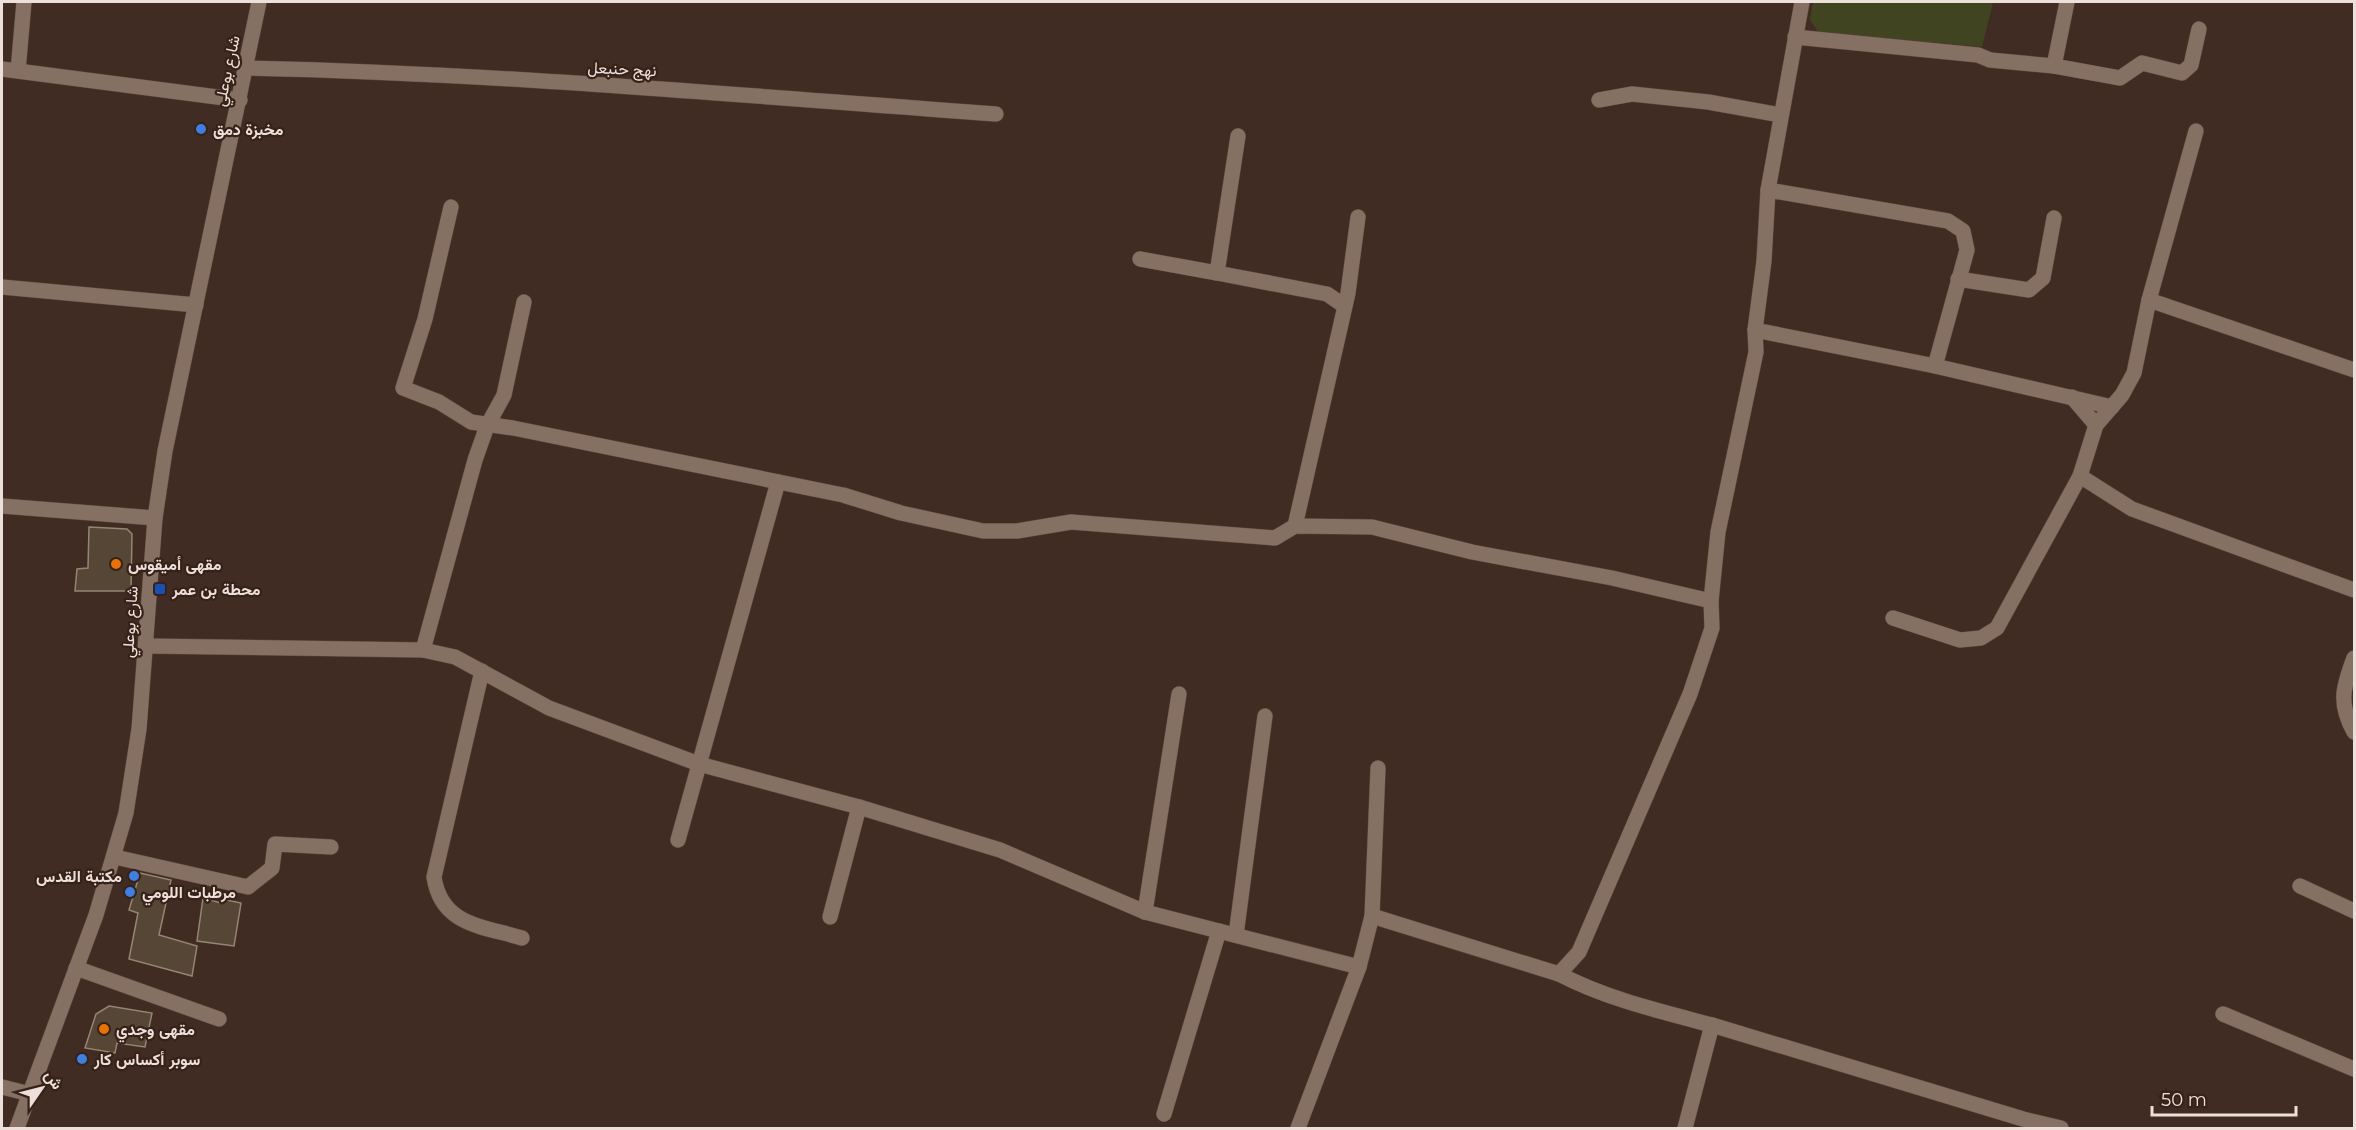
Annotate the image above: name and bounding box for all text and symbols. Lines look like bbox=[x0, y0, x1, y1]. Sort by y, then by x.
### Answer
street label: شارع بوعلي bbox=[210, 34, 248, 109]
street label: نهج حنبعل bbox=[587, 58, 657, 82]
place label: مخبزة دمق bbox=[213, 120, 284, 140]
marker: مخبزة دمق bbox=[194, 122, 208, 136]
place label: مقهى أميقوس bbox=[128, 555, 222, 575]
marker: مقهى أميقوس bbox=[109, 557, 123, 571]
place label: محطة بن عمر bbox=[171, 580, 261, 600]
marker: محطة بن عمر bbox=[153, 582, 167, 596]
street label: شارع بوعلي bbox=[118, 585, 146, 659]
place label: مكتبة القدس bbox=[36, 867, 122, 886]
marker: مكتبة القدس bbox=[127, 869, 141, 883]
place label: مرطبات اللومي bbox=[142, 883, 236, 906]
marker: مرطبات اللومي bbox=[123, 885, 137, 899]
place label: مقهى وجدي bbox=[116, 1020, 195, 1043]
marker: مقهى وجدي bbox=[97, 1022, 111, 1036]
place label: سوبر أكساس كار bbox=[93, 1050, 200, 1070]
marker: سوبر أكساس كار bbox=[75, 1052, 89, 1066]
north arrow bbox=[12, 1058, 72, 1118]
text: ش bbox=[41, 1066, 67, 1093]
scale bar bbox=[2152, 1079, 2296, 1117]
text: 50 m bbox=[2161, 1089, 2207, 1111]

